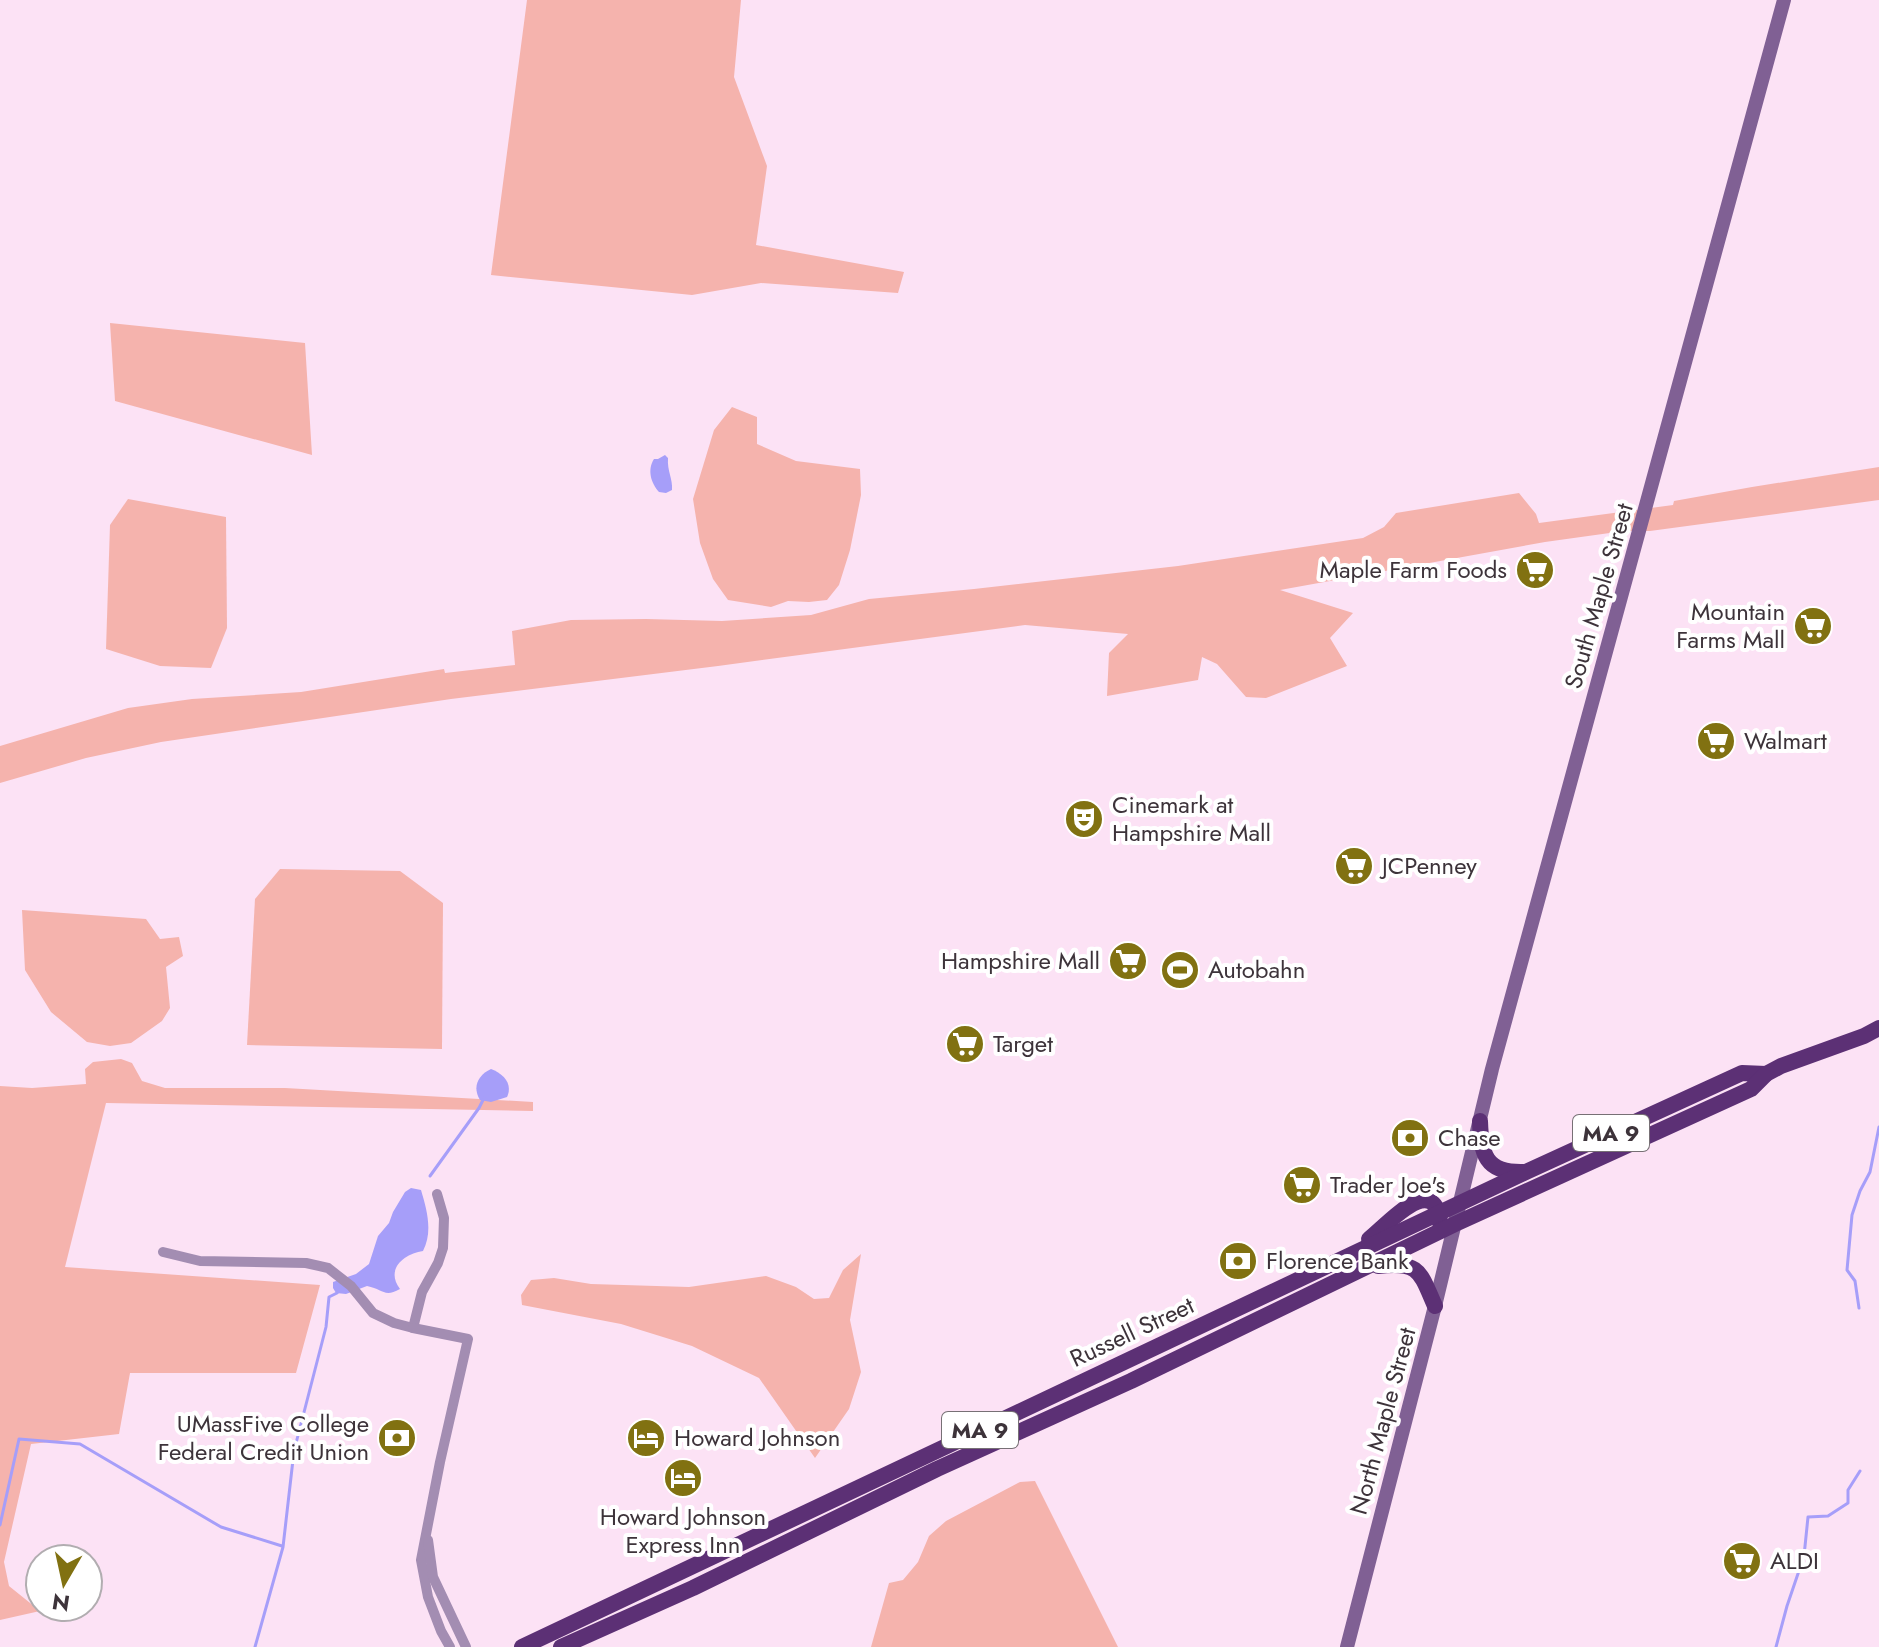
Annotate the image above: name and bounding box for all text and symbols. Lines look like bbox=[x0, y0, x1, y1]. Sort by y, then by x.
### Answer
street label: South Maple Street bbox=[1555, 499, 1642, 693]
supermarket icon: Maple Farm Foods bbox=[1514, 549, 1556, 591]
place label: Maple Farm Foods bbox=[1319, 552, 1507, 587]
place label: Mountain Farms Mall bbox=[1676, 594, 1785, 657]
supermarket icon: Mountain Farms Mall bbox=[1792, 605, 1834, 647]
supermarket icon: Walmart bbox=[1695, 720, 1737, 762]
place label: Walmart bbox=[1744, 723, 1827, 758]
place label: Cinemark at Hampshire Mall bbox=[1112, 787, 1271, 850]
theatre icon: Cinemark at Hampshire Mall bbox=[1063, 798, 1105, 840]
supermarket icon: JCPenney bbox=[1333, 845, 1375, 887]
place label: JCPenney bbox=[1379, 848, 1477, 883]
supermarket icon: Hampshire Mall bbox=[1107, 940, 1149, 982]
place label: Hampshire Mall bbox=[941, 943, 1100, 978]
sports icon: Autobahn bbox=[1159, 949, 1201, 991]
place label: Autobahn bbox=[1208, 952, 1305, 987]
supermarket icon: Target bbox=[944, 1023, 986, 1065]
place label: Target bbox=[993, 1026, 1053, 1061]
road number: MA 9 bbox=[1573, 1115, 1649, 1151]
bank icon: Chase bbox=[1389, 1117, 1431, 1159]
place label: Chase bbox=[1438, 1120, 1501, 1155]
supermarket icon: Trader Joe's bbox=[1281, 1164, 1323, 1206]
place label: Trader Joe's bbox=[1330, 1167, 1445, 1202]
bank icon: Florence Bank bbox=[1217, 1240, 1259, 1282]
place label: Florence Bank bbox=[1266, 1243, 1409, 1278]
street label: Russell Street bbox=[1064, 1287, 1200, 1376]
street label: North Maple Street bbox=[1341, 1323, 1424, 1518]
place label: UMassFive College Federal Credit Union bbox=[158, 1406, 369, 1469]
road number: MA 9 bbox=[942, 1412, 1018, 1448]
bank icon: UMassFive College Federal Credit Union bbox=[376, 1417, 418, 1459]
hotel icon: Howard Johnson bbox=[625, 1417, 667, 1459]
place label: Howard Johnson bbox=[674, 1420, 840, 1455]
hotel icon: Howard Johnson Express Inn bbox=[662, 1457, 704, 1499]
place label: Howard Johnson Express Inn bbox=[600, 1499, 766, 1562]
supermarket icon: ALDI bbox=[1721, 1540, 1763, 1582]
north arrow bbox=[24, 1543, 104, 1623]
place label: ALDI bbox=[1770, 1543, 1819, 1578]
text: N bbox=[50, 1586, 72, 1620]

